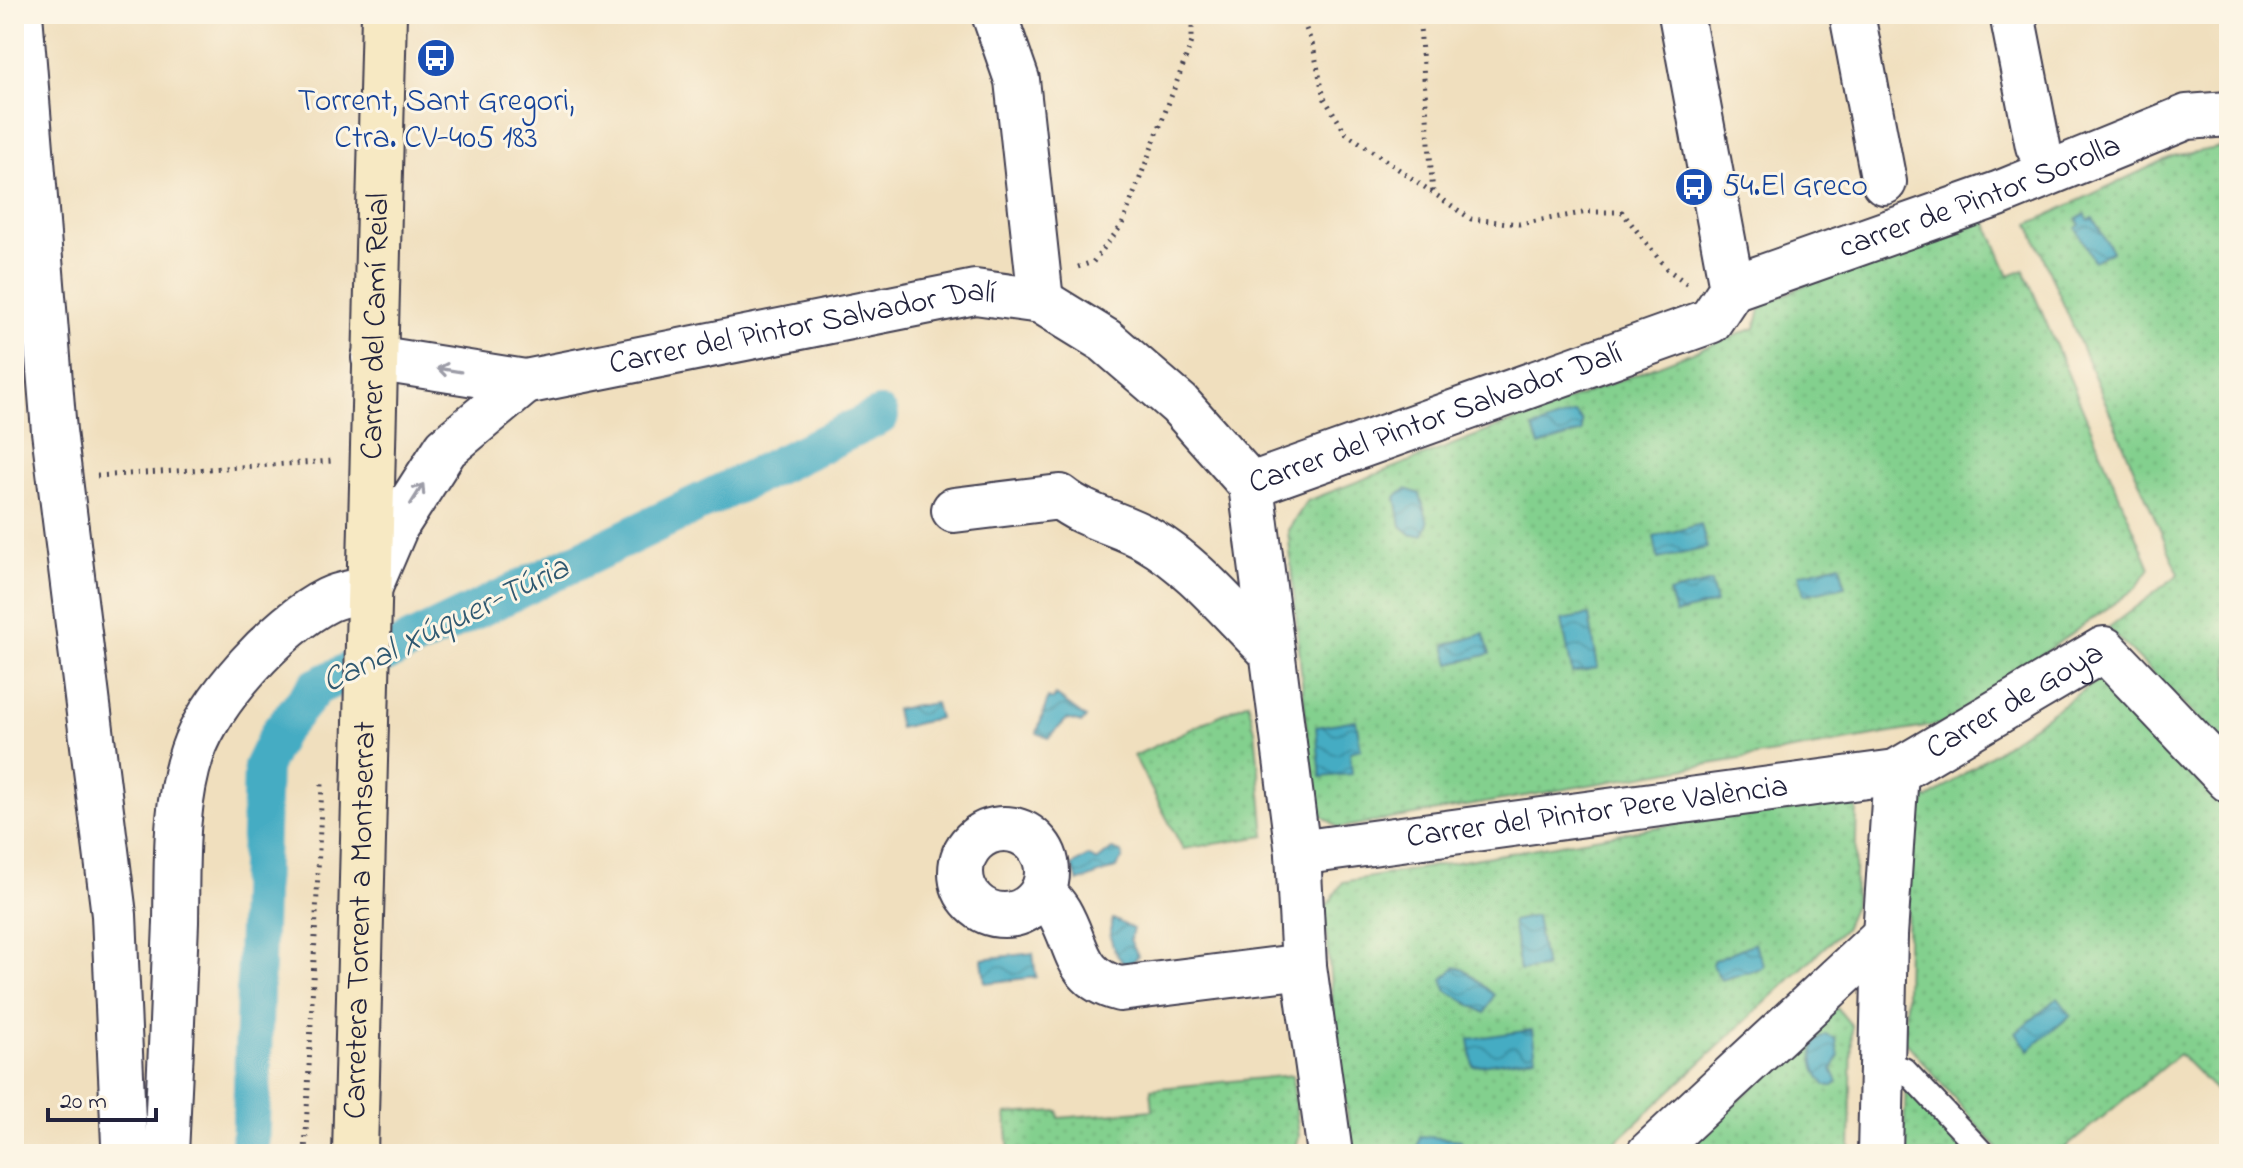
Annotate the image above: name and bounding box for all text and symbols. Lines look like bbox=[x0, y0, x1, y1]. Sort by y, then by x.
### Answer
bus stop icon: Torrent, Sant Gregori, Ctra. CV-405 183 bbox=[415, 37, 457, 79]
place label: Torrent, Sant Gregori, Ctra. CV-405 183 bbox=[298, 79, 574, 163]
street label: carrer de Pintor Sorolla bbox=[1832, 123, 2128, 272]
place label: 54.El Greco bbox=[1722, 164, 1868, 211]
bus stop icon: 54.El Greco bbox=[1673, 166, 1715, 208]
street label: Carrer del Camí Reial bbox=[349, 192, 403, 460]
street label: Carrer del Pintor Salvador Dalí bbox=[605, 268, 999, 388]
street label: Carrer del Pintor Salvador Dalí bbox=[1242, 331, 1629, 507]
one-way arrow bbox=[437, 362, 463, 377]
one-way arrow bbox=[409, 483, 425, 506]
water label: Canal Xúquer-Túria bbox=[314, 544, 578, 707]
street label: Carrer de Goya bbox=[1918, 631, 2113, 772]
street label: Carretera Torrent a Montserrat bbox=[332, 720, 390, 1120]
street label: Carrer del Pintor Pere València bbox=[1404, 763, 1791, 862]
scale bar bbox=[48, 1072, 156, 1122]
text: 20 m bbox=[60, 1085, 107, 1120]

